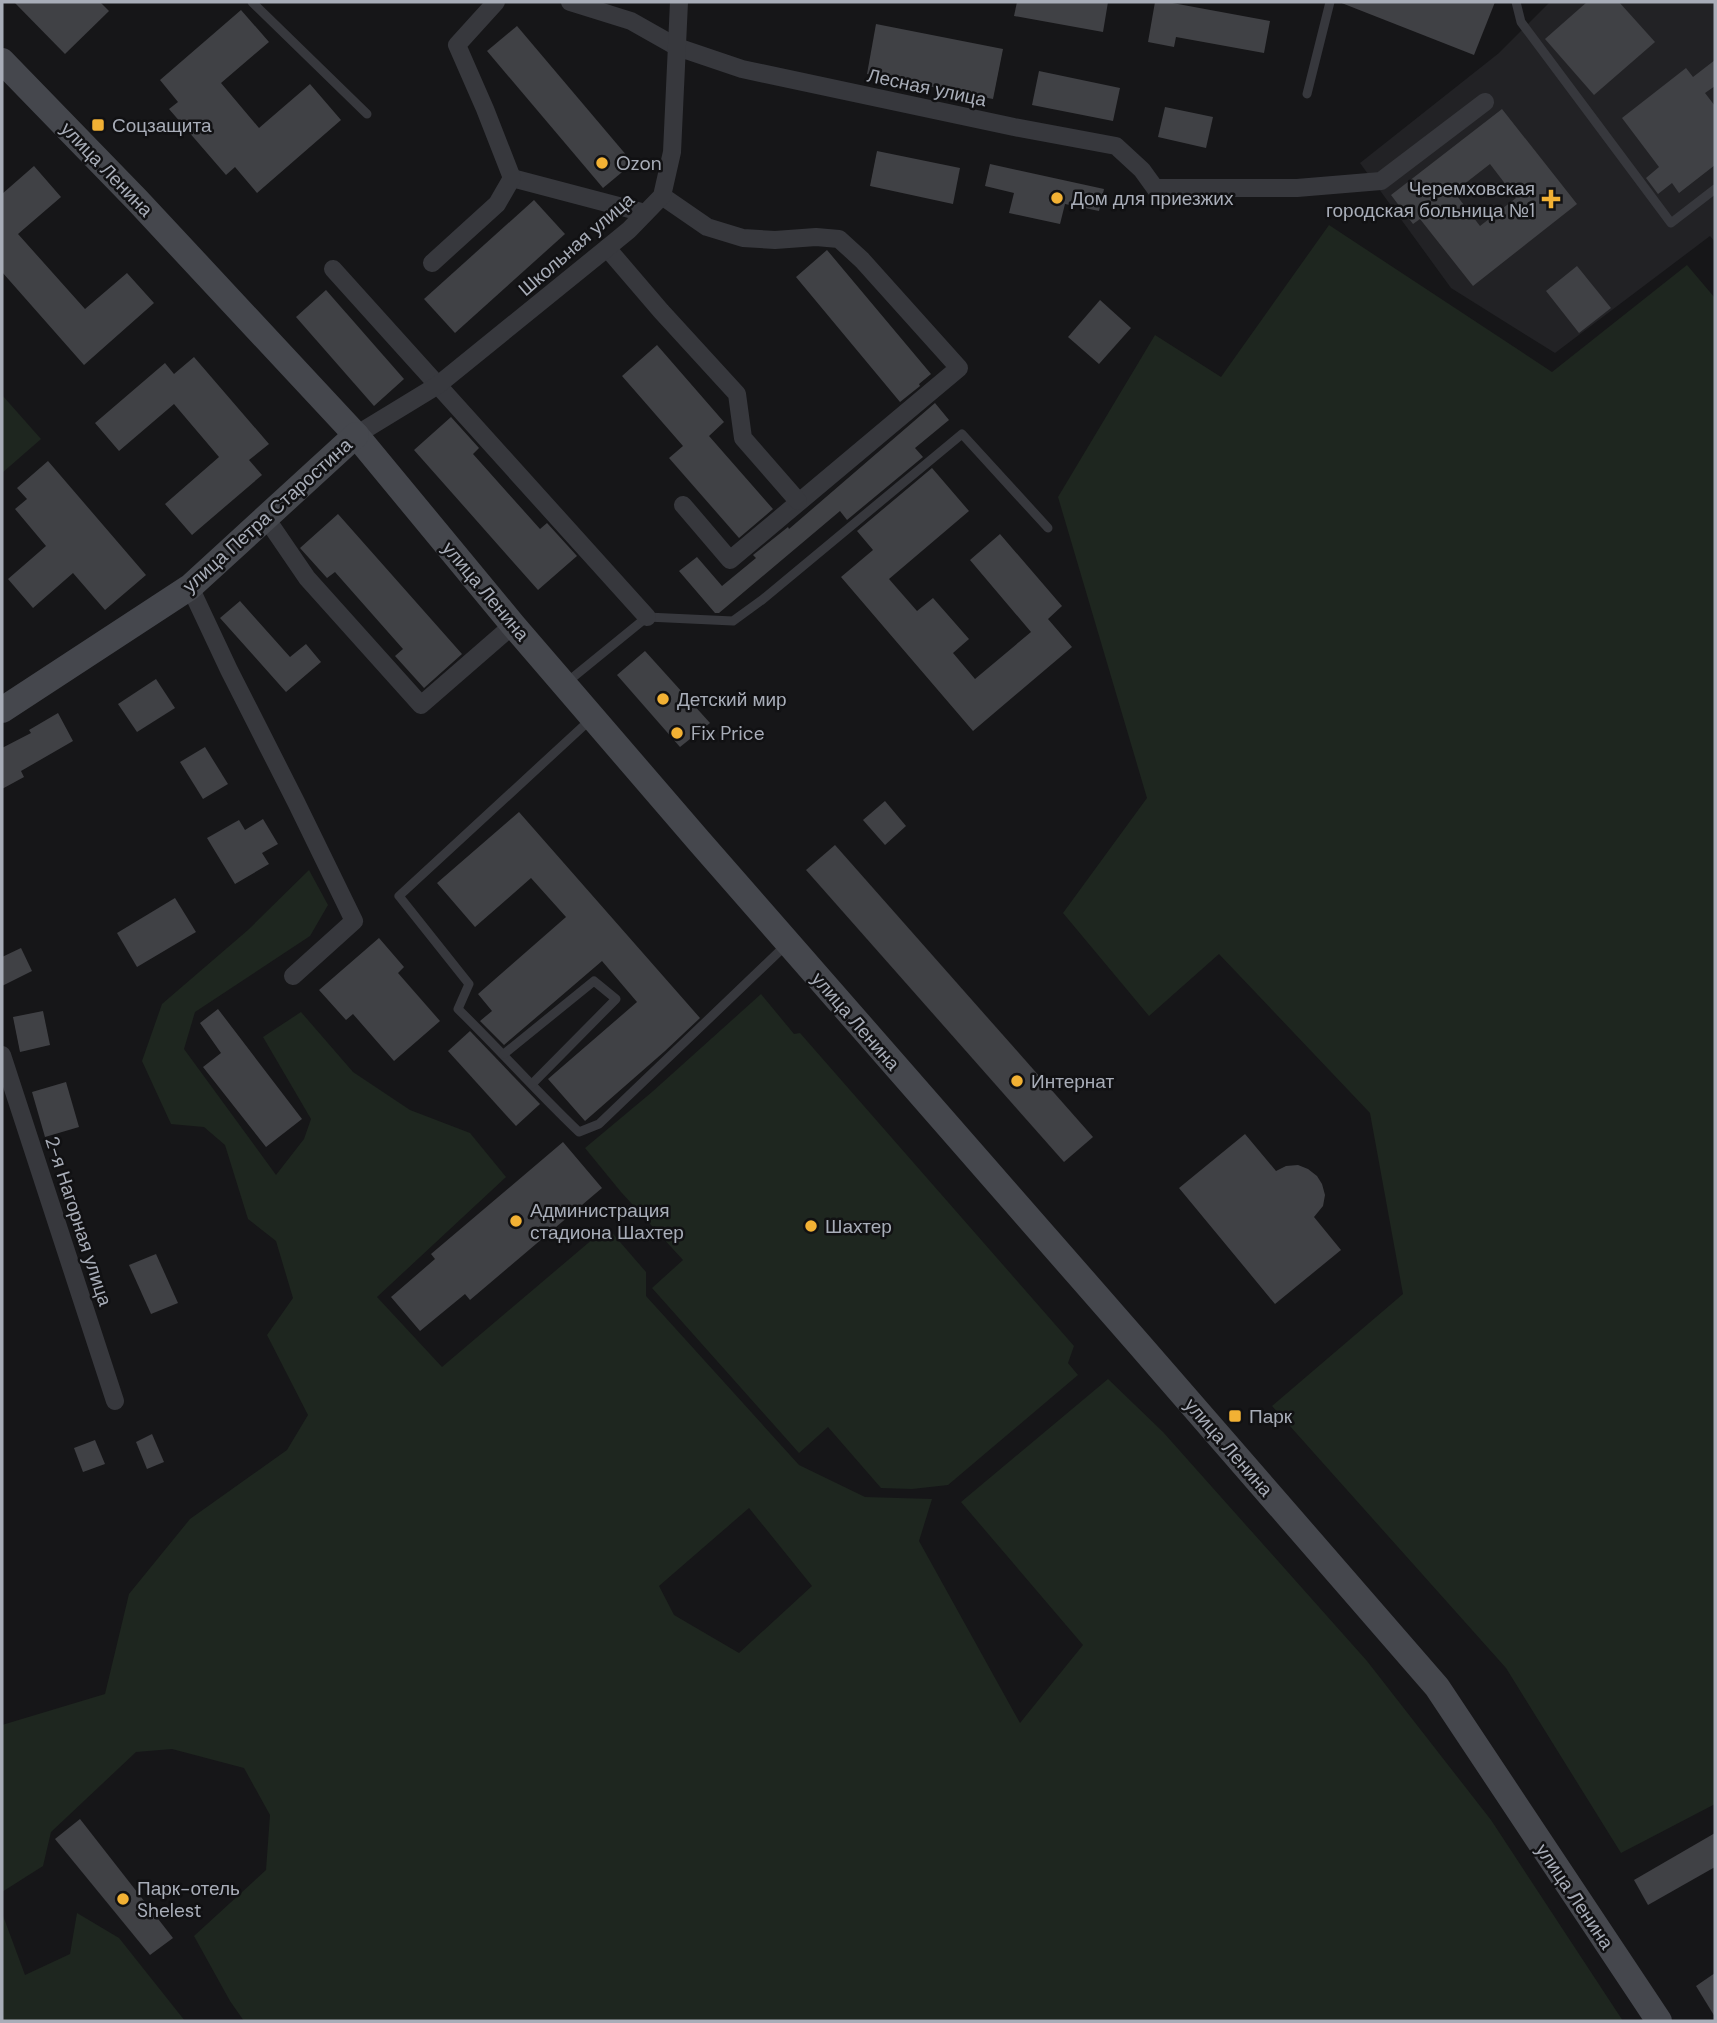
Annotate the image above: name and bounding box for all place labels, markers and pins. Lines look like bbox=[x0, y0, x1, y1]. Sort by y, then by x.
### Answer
place label: Соцзащита bbox=[112, 113, 212, 138]
marker: Соцзащита bbox=[90, 117, 106, 133]
place label: Ozon bbox=[616, 151, 662, 176]
marker: Ozon bbox=[594, 155, 610, 171]
place label: Черемховская городская больница №1 bbox=[1326, 176, 1535, 223]
place label: Дом для приезжих bbox=[1071, 186, 1234, 211]
marker: Черемховская городская больница №1 bbox=[1541, 189, 1561, 209]
marker: Дом для приезжих bbox=[1049, 190, 1065, 206]
place label: Детский мир bbox=[677, 687, 787, 712]
marker: Детский мир bbox=[655, 691, 671, 707]
place label: Fix Price bbox=[691, 721, 764, 746]
marker: Fix Price bbox=[669, 725, 685, 741]
place label: Интернат bbox=[1031, 1069, 1114, 1094]
marker: Интернат bbox=[1009, 1073, 1025, 1089]
place label: Администрация стадиона Шахтер bbox=[530, 1198, 684, 1245]
marker: Администрация стадиона Шахтер bbox=[508, 1213, 524, 1229]
place label: Шахтер bbox=[825, 1214, 892, 1239]
marker: Шахтер bbox=[803, 1218, 819, 1234]
place label: Парк bbox=[1249, 1404, 1293, 1429]
marker: Парк bbox=[1227, 1408, 1243, 1424]
place label: Парк-отель Shelest bbox=[137, 1876, 240, 1923]
marker: Парк-отель Shelest bbox=[115, 1891, 131, 1907]

